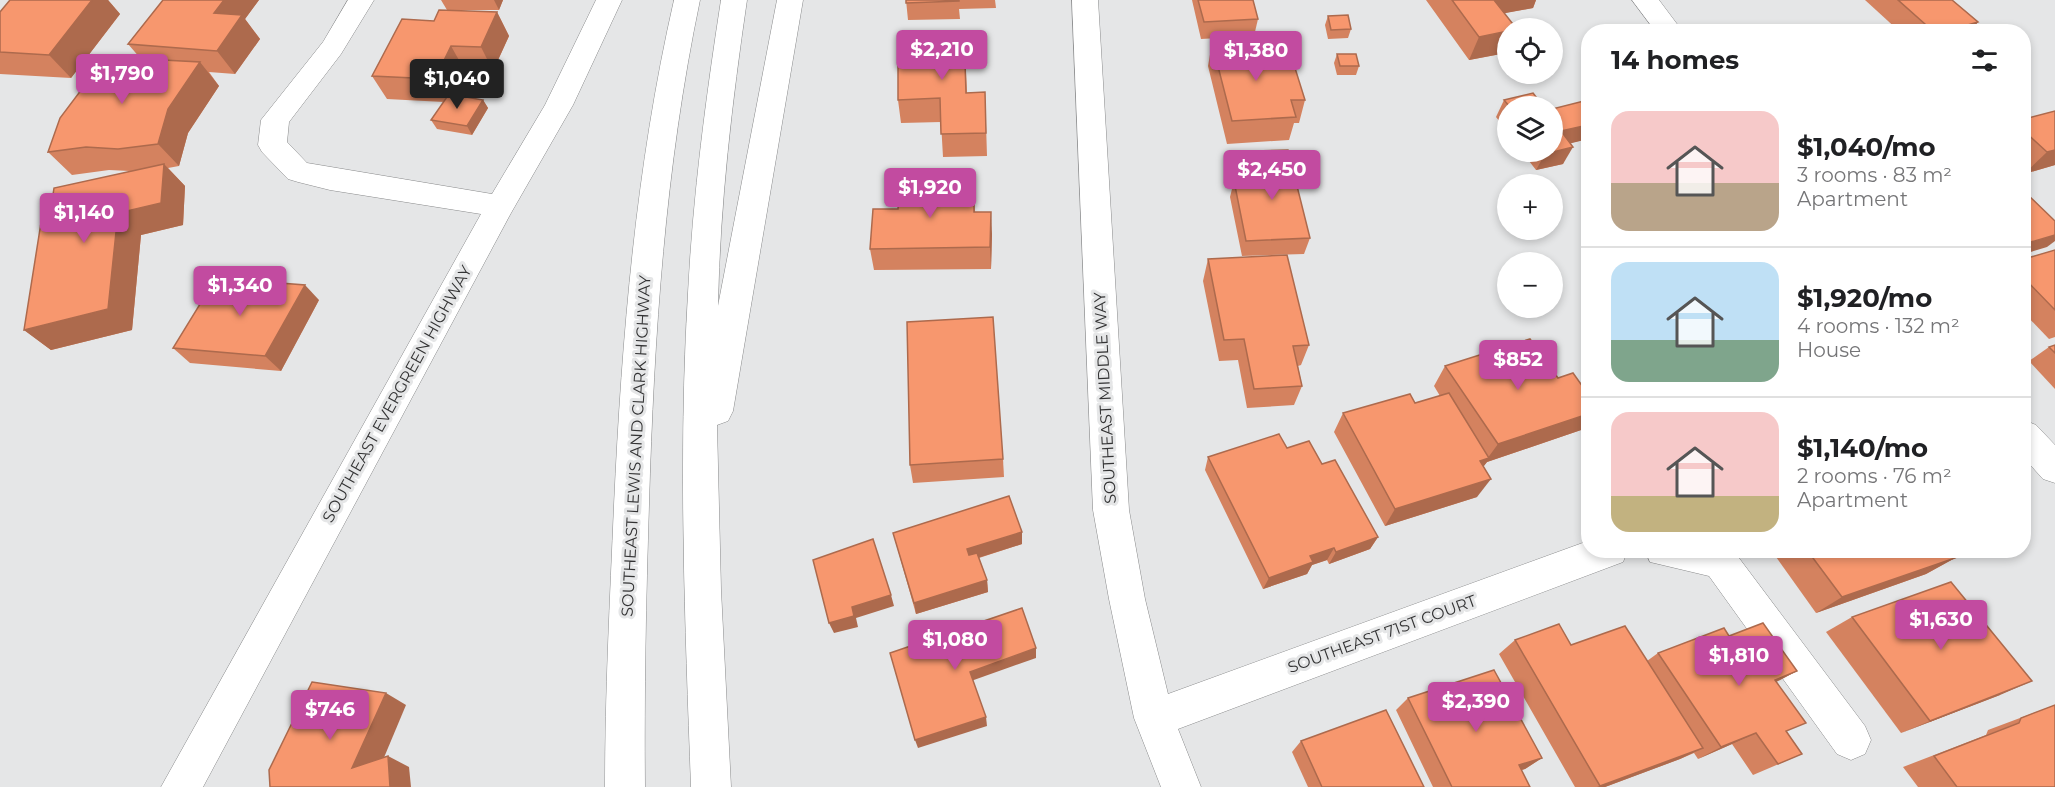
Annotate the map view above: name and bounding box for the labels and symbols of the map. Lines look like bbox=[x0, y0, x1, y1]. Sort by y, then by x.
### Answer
pin: $2,210 bbox=[893, 30, 991, 81]
pin: $1,380 bbox=[1207, 31, 1305, 82]
pin: $1,790 bbox=[73, 54, 171, 105]
pin: $1,040 bbox=[408, 59, 506, 110]
pin: $2,450 bbox=[1223, 150, 1321, 201]
pin: $1,920 bbox=[881, 168, 979, 219]
pin: $1,140 bbox=[35, 193, 133, 244]
street label: SOUTHEAST EVERGREEN HIGHWAY bbox=[318, 262, 476, 526]
pin: $1,340 bbox=[191, 266, 289, 317]
street label: SOUTHEAST LEWIS AND CLARK HIGHWAY bbox=[618, 274, 654, 617]
street label: SOUTHEAST MIDDLE WAY bbox=[1090, 291, 1120, 504]
pin: $852 bbox=[1482, 340, 1554, 391]
street label: SOUTHEAST 71ST COURT bbox=[1285, 591, 1480, 677]
pin: $1,630 bbox=[1892, 600, 1990, 651]
pin: $1,080 bbox=[906, 620, 1004, 671]
pin: $1,810 bbox=[1690, 636, 1788, 687]
pin: $2,390 bbox=[1427, 682, 1525, 733]
pin: $746 bbox=[294, 690, 366, 741]

